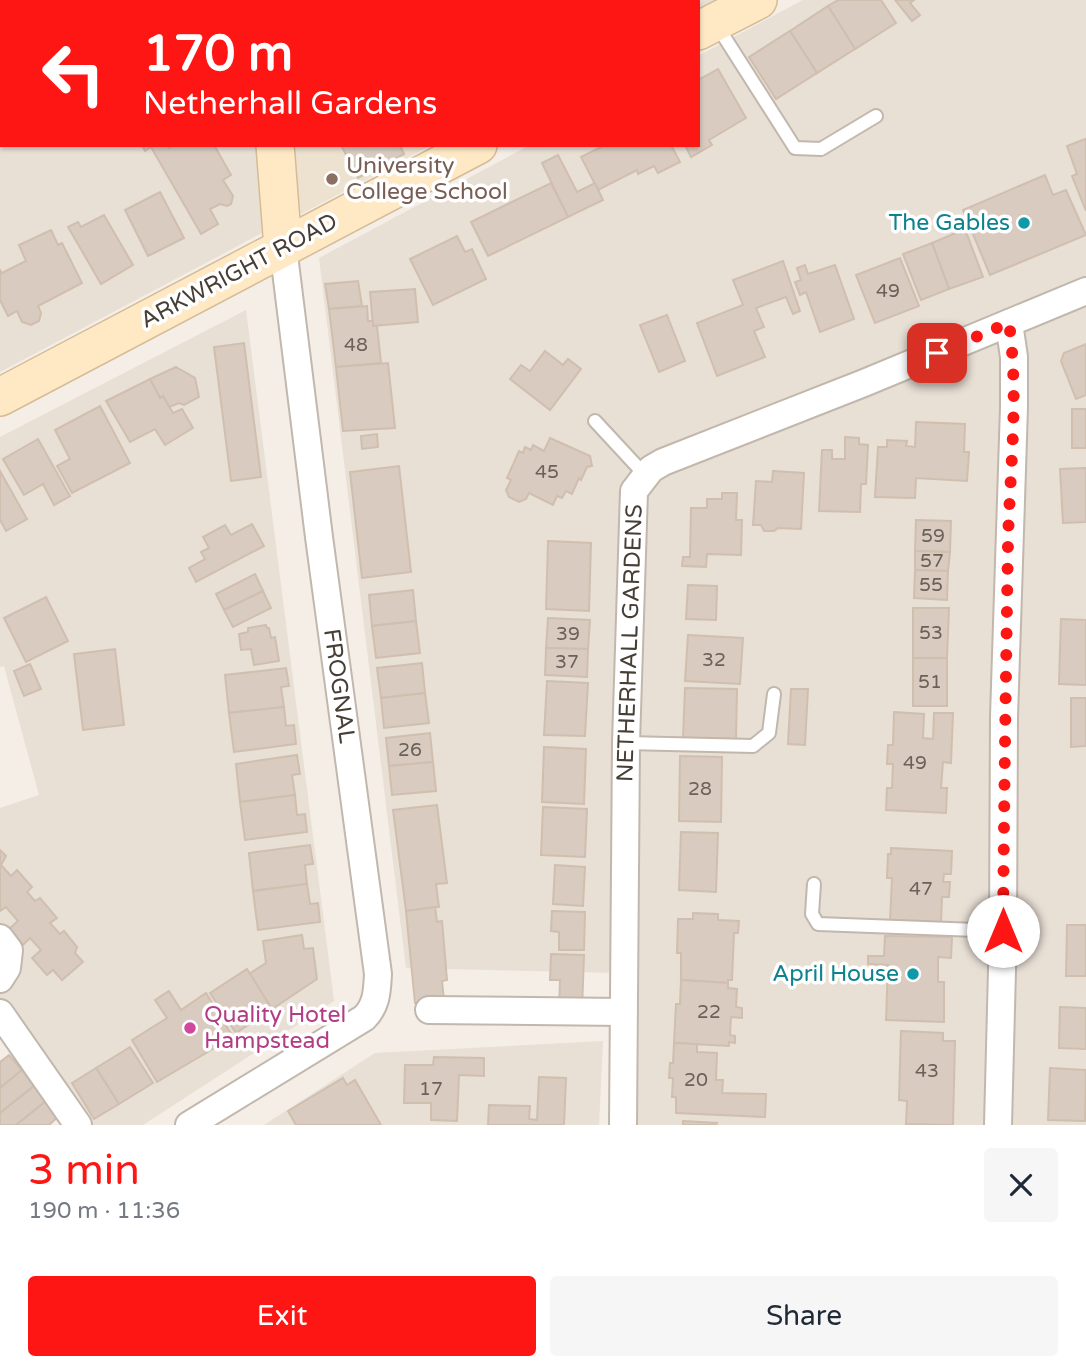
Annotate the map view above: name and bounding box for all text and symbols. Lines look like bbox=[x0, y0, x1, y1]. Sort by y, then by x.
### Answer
text: 170 m bbox=[143, 25, 293, 84]
icon: left bbox=[28, 28, 119, 119]
text: Netherhall Gardens bbox=[143, 85, 437, 123]
place label: University College School bbox=[346, 152, 508, 206]
marker: University College School bbox=[324, 171, 340, 187]
street label: ARKWRIGHT ROAD bbox=[136, 207, 342, 335]
place label: The Gables bbox=[888, 209, 1010, 237]
marker: The Gables bbox=[1016, 215, 1032, 231]
house number: 49 bbox=[876, 280, 900, 302]
pin bbox=[907, 323, 967, 383]
house number: 48 bbox=[344, 334, 368, 356]
icon: arrive bbox=[918, 334, 956, 372]
house number: 45 bbox=[535, 461, 559, 483]
street label: NETHERHALL GARDENS bbox=[611, 504, 649, 782]
house number: 59 bbox=[921, 525, 945, 547]
house number: 57 bbox=[920, 550, 944, 572]
house number: 55 bbox=[919, 574, 943, 596]
house number: 53 bbox=[919, 622, 943, 644]
house number: 39 bbox=[556, 623, 580, 645]
street label: FROGNAL bbox=[317, 627, 361, 745]
house number: 32 bbox=[702, 649, 726, 671]
house number: 37 bbox=[555, 651, 579, 673]
house number: 51 bbox=[918, 671, 942, 693]
house number: 26 bbox=[398, 739, 422, 761]
house number: 49 bbox=[903, 752, 927, 774]
house number: 28 bbox=[688, 778, 712, 800]
house number: 47 bbox=[909, 878, 933, 900]
position arrow bbox=[966, 894, 1040, 968]
place label: April House bbox=[772, 960, 899, 988]
marker: April House bbox=[905, 966, 921, 982]
place label: Quality Hotel Hampstead bbox=[204, 1001, 346, 1055]
house number: 22 bbox=[697, 1001, 721, 1023]
marker: Quality Hotel Hampstead bbox=[182, 1020, 198, 1036]
house number: 43 bbox=[915, 1060, 939, 1082]
house number: 20 bbox=[684, 1069, 708, 1091]
house number: 17 bbox=[419, 1078, 443, 1100]
text: 3 min bbox=[28, 1145, 140, 1196]
button: close bbox=[984, 1148, 1058, 1222]
text: 190 m · 11:36 bbox=[28, 1197, 180, 1225]
button: Exit bbox=[28, 1276, 536, 1356]
button: Share bbox=[550, 1276, 1058, 1356]

